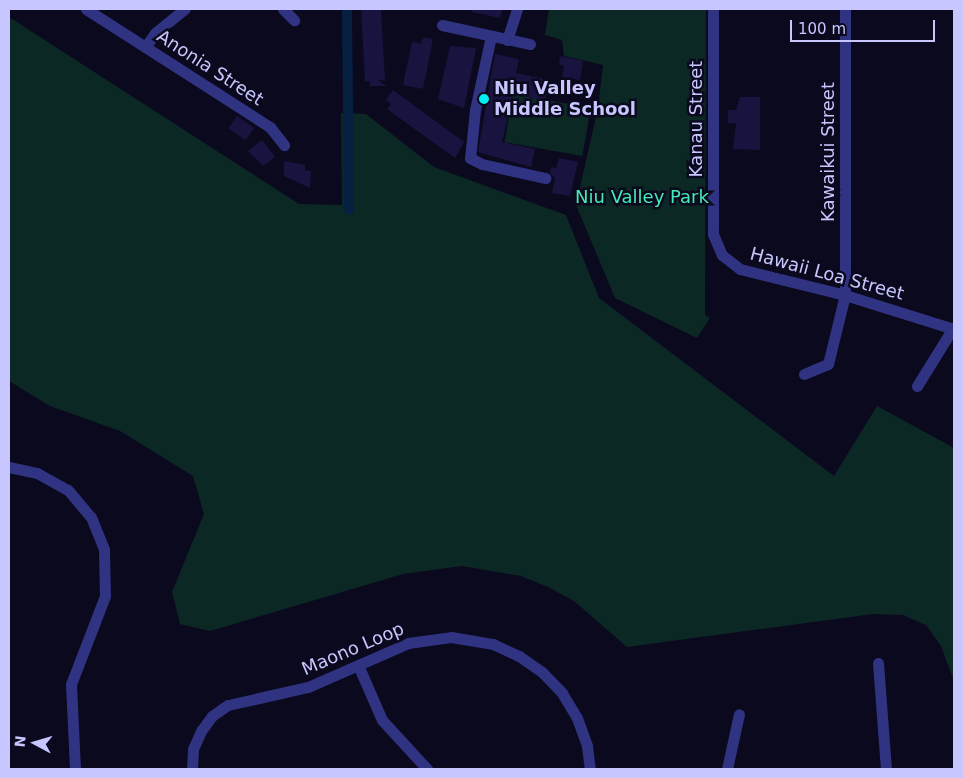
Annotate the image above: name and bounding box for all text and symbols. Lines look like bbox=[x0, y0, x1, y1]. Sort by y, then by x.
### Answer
scale bar bbox=[793, 10, 938, 42]
text: 100 m bbox=[798, 20, 846, 38]
street label: Anonia Street bbox=[153, 26, 267, 110]
street label: Kanau Street bbox=[685, 61, 707, 177]
place label: Niu Valley Middle School bbox=[494, 78, 636, 120]
street label: Kawaikui Street bbox=[817, 82, 839, 222]
marker: Niu Valley Middle School bbox=[478, 93, 490, 105]
park label: Niu Valley Park bbox=[575, 186, 709, 208]
street label: Hawaii Loa Street bbox=[748, 243, 906, 305]
street label: Maono Loop bbox=[299, 618, 407, 680]
north arrow bbox=[10, 718, 60, 768]
text: N bbox=[12, 735, 29, 748]

